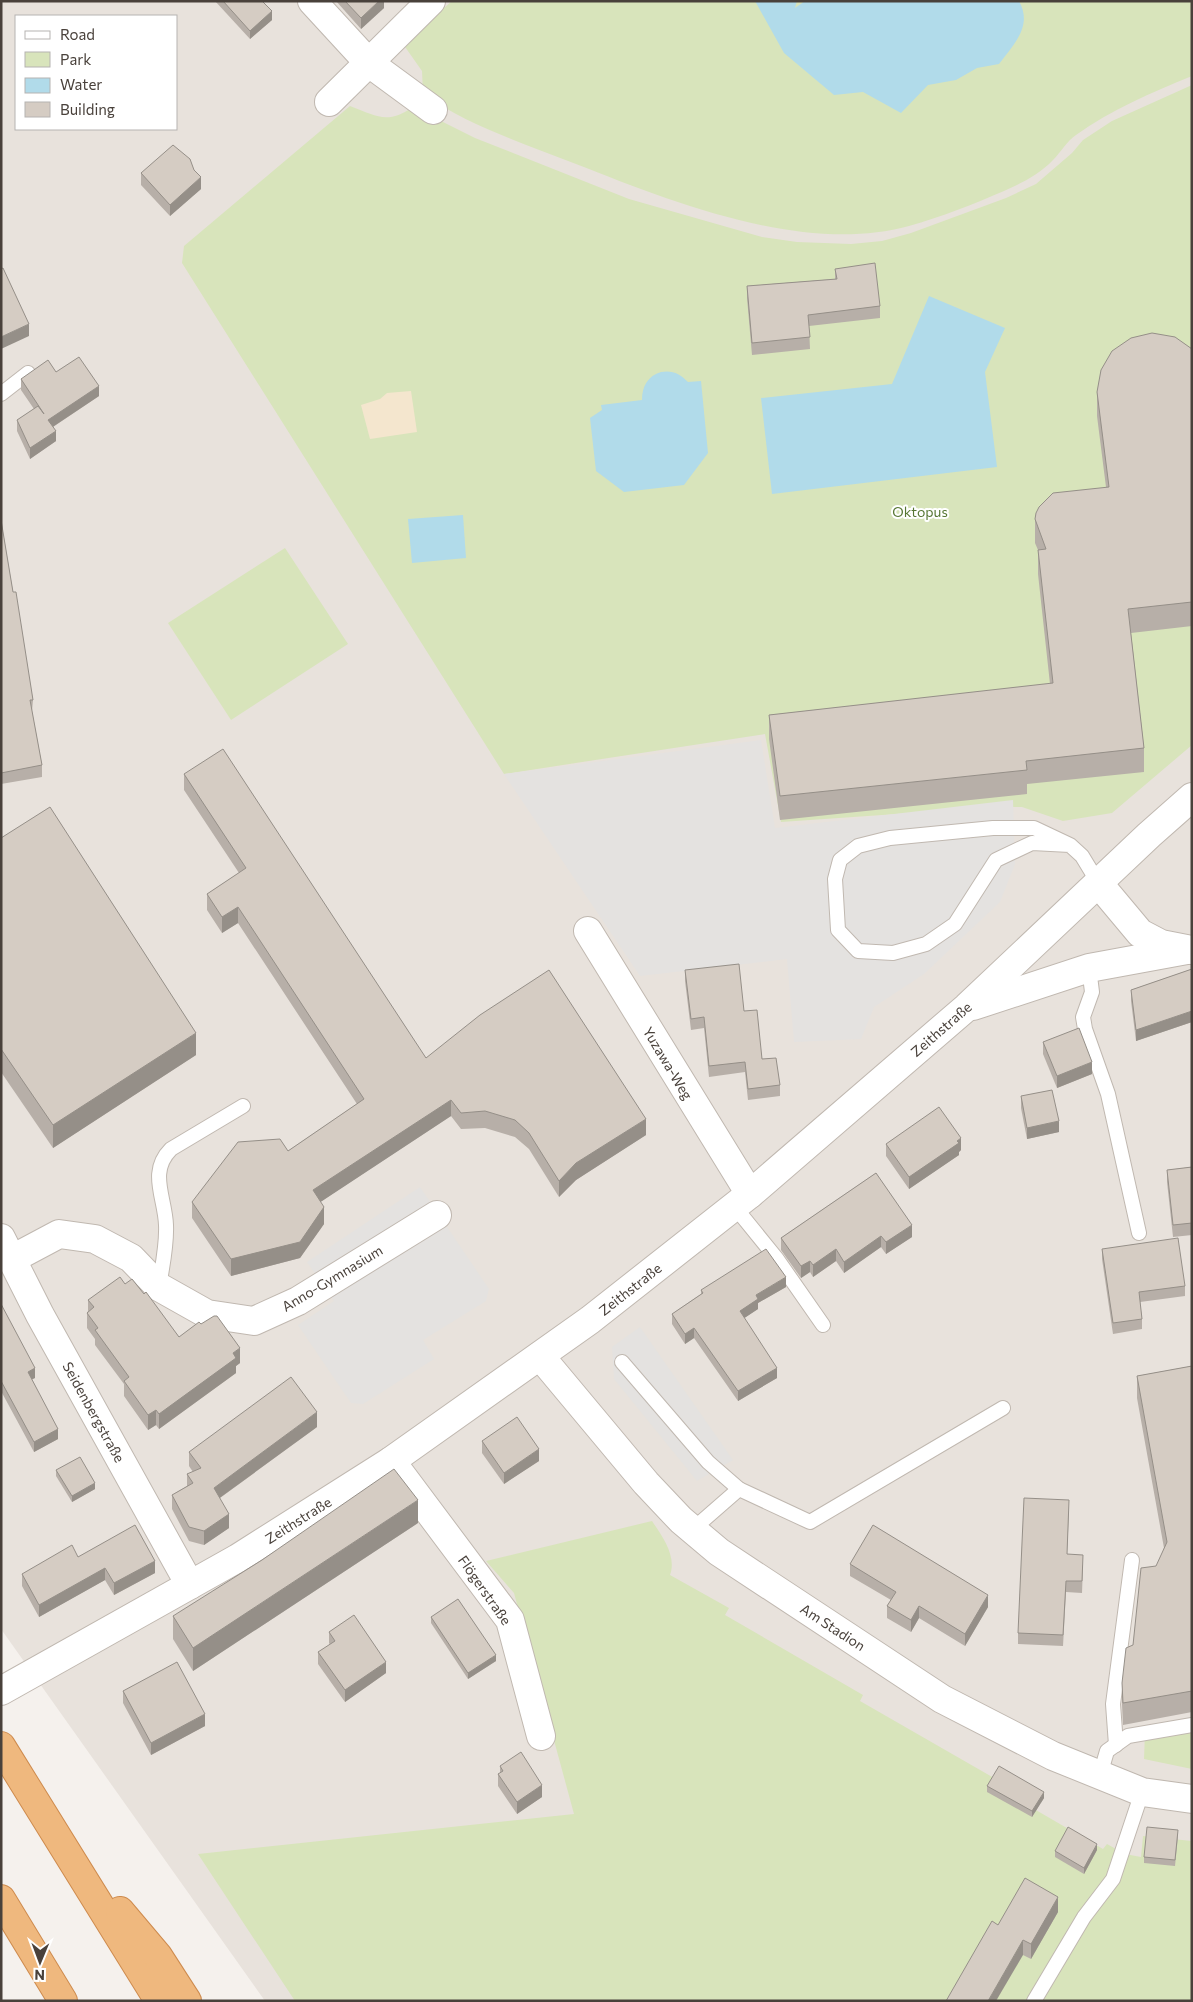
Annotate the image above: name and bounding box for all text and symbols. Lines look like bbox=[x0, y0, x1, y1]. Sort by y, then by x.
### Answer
legend bbox=[15, 15, 178, 130]
text: Road bbox=[60, 25, 95, 43]
text: Park bbox=[60, 50, 91, 68]
text: Water bbox=[60, 75, 102, 93]
text: Building bbox=[60, 100, 115, 118]
park label: Oktopus bbox=[892, 503, 948, 520]
street label: Zeithstraße bbox=[907, 998, 975, 1060]
street label: Yuzawa-Weg bbox=[640, 1023, 697, 1103]
street label: Anno-Gymnasium bbox=[278, 1241, 386, 1315]
street label: Zeithstraße bbox=[595, 1259, 665, 1319]
street label: Seidenbergstraße bbox=[59, 1359, 129, 1465]
street label: Zeithstraße bbox=[262, 1493, 334, 1547]
street label: Flögerstraße bbox=[455, 1552, 515, 1628]
street label: Am Stadion bbox=[797, 1600, 869, 1654]
north arrow bbox=[15, 1937, 65, 1987]
text: N bbox=[34, 1967, 45, 1984]

